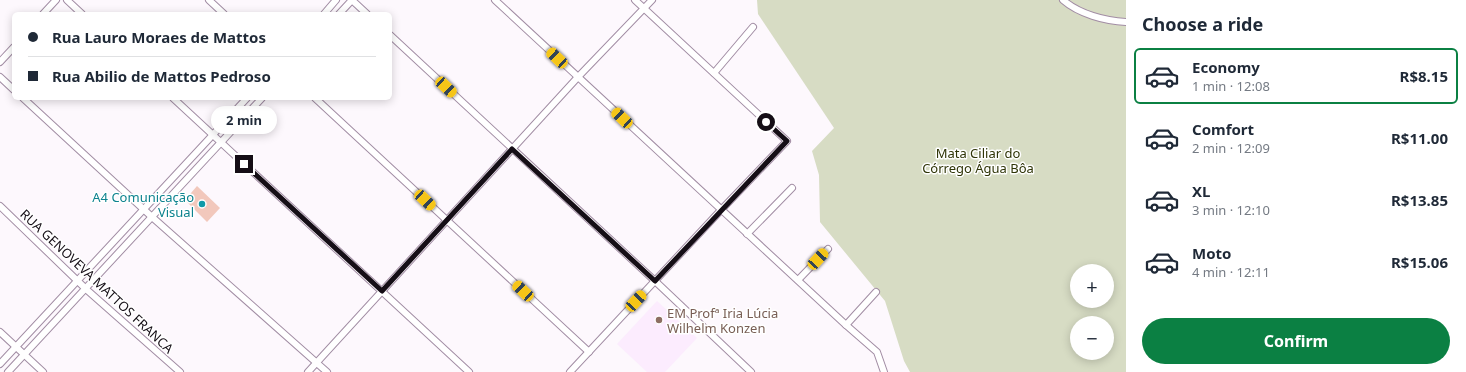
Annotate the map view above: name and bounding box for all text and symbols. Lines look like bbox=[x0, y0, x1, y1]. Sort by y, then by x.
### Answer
text: Choose a ride bbox=[1142, 12, 1263, 36]
text: Rua Lauro Moraes de Mattos bbox=[52, 27, 266, 47]
car bbox=[544, 45, 570, 71]
text: Economy bbox=[1192, 57, 1260, 77]
icon: car bbox=[1144, 58, 1180, 94]
text: Rua Abilio de Mattos Pedroso bbox=[52, 66, 271, 86]
text: R$8.15 bbox=[1400, 66, 1448, 86]
car bbox=[433, 74, 459, 100]
text: 1 min · 12:08 bbox=[1192, 77, 1270, 95]
car bbox=[609, 105, 635, 131]
callout: 2 min bbox=[211, 106, 277, 134]
text: 2 min bbox=[226, 111, 262, 129]
route start bbox=[757, 113, 775, 131]
text: Comfort bbox=[1192, 119, 1254, 139]
icon: car bbox=[1144, 120, 1180, 156]
text: R$11.00 bbox=[1391, 128, 1448, 148]
text: 2 min · 12:09 bbox=[1192, 139, 1270, 157]
park label: Mata Ciliar do Córrego Água Bôa bbox=[922, 144, 1034, 177]
route end bbox=[235, 155, 253, 173]
text: XL bbox=[1192, 181, 1210, 201]
icon: car bbox=[1144, 182, 1180, 218]
car bbox=[412, 187, 438, 213]
place label: A4 Comunicação Visual bbox=[92, 188, 194, 221]
text: R$13.85 bbox=[1391, 190, 1448, 210]
marker: A4 Comunicação Visual bbox=[197, 199, 207, 209]
text: 3 min · 12:10 bbox=[1192, 201, 1270, 219]
street label: RUA GENOVEVA MATTOS FRANCA bbox=[16, 205, 178, 357]
text: Moto bbox=[1192, 243, 1231, 263]
icon: car bbox=[1144, 244, 1180, 280]
car bbox=[805, 246, 831, 272]
text: R$15.06 bbox=[1391, 252, 1448, 272]
text: 4 min · 12:11 bbox=[1192, 263, 1270, 281]
map controls bbox=[1070, 264, 1114, 360]
button: + bbox=[1070, 264, 1114, 308]
car bbox=[510, 278, 536, 304]
car bbox=[623, 288, 649, 314]
place label: EM Profª Iria Lúcia Wilhelm Konzen bbox=[667, 304, 778, 337]
marker: EM Profª Iria Lúcia Wilhelm Konzen bbox=[654, 315, 664, 325]
button: − bbox=[1070, 316, 1114, 360]
button: Confirm bbox=[1142, 318, 1450, 364]

